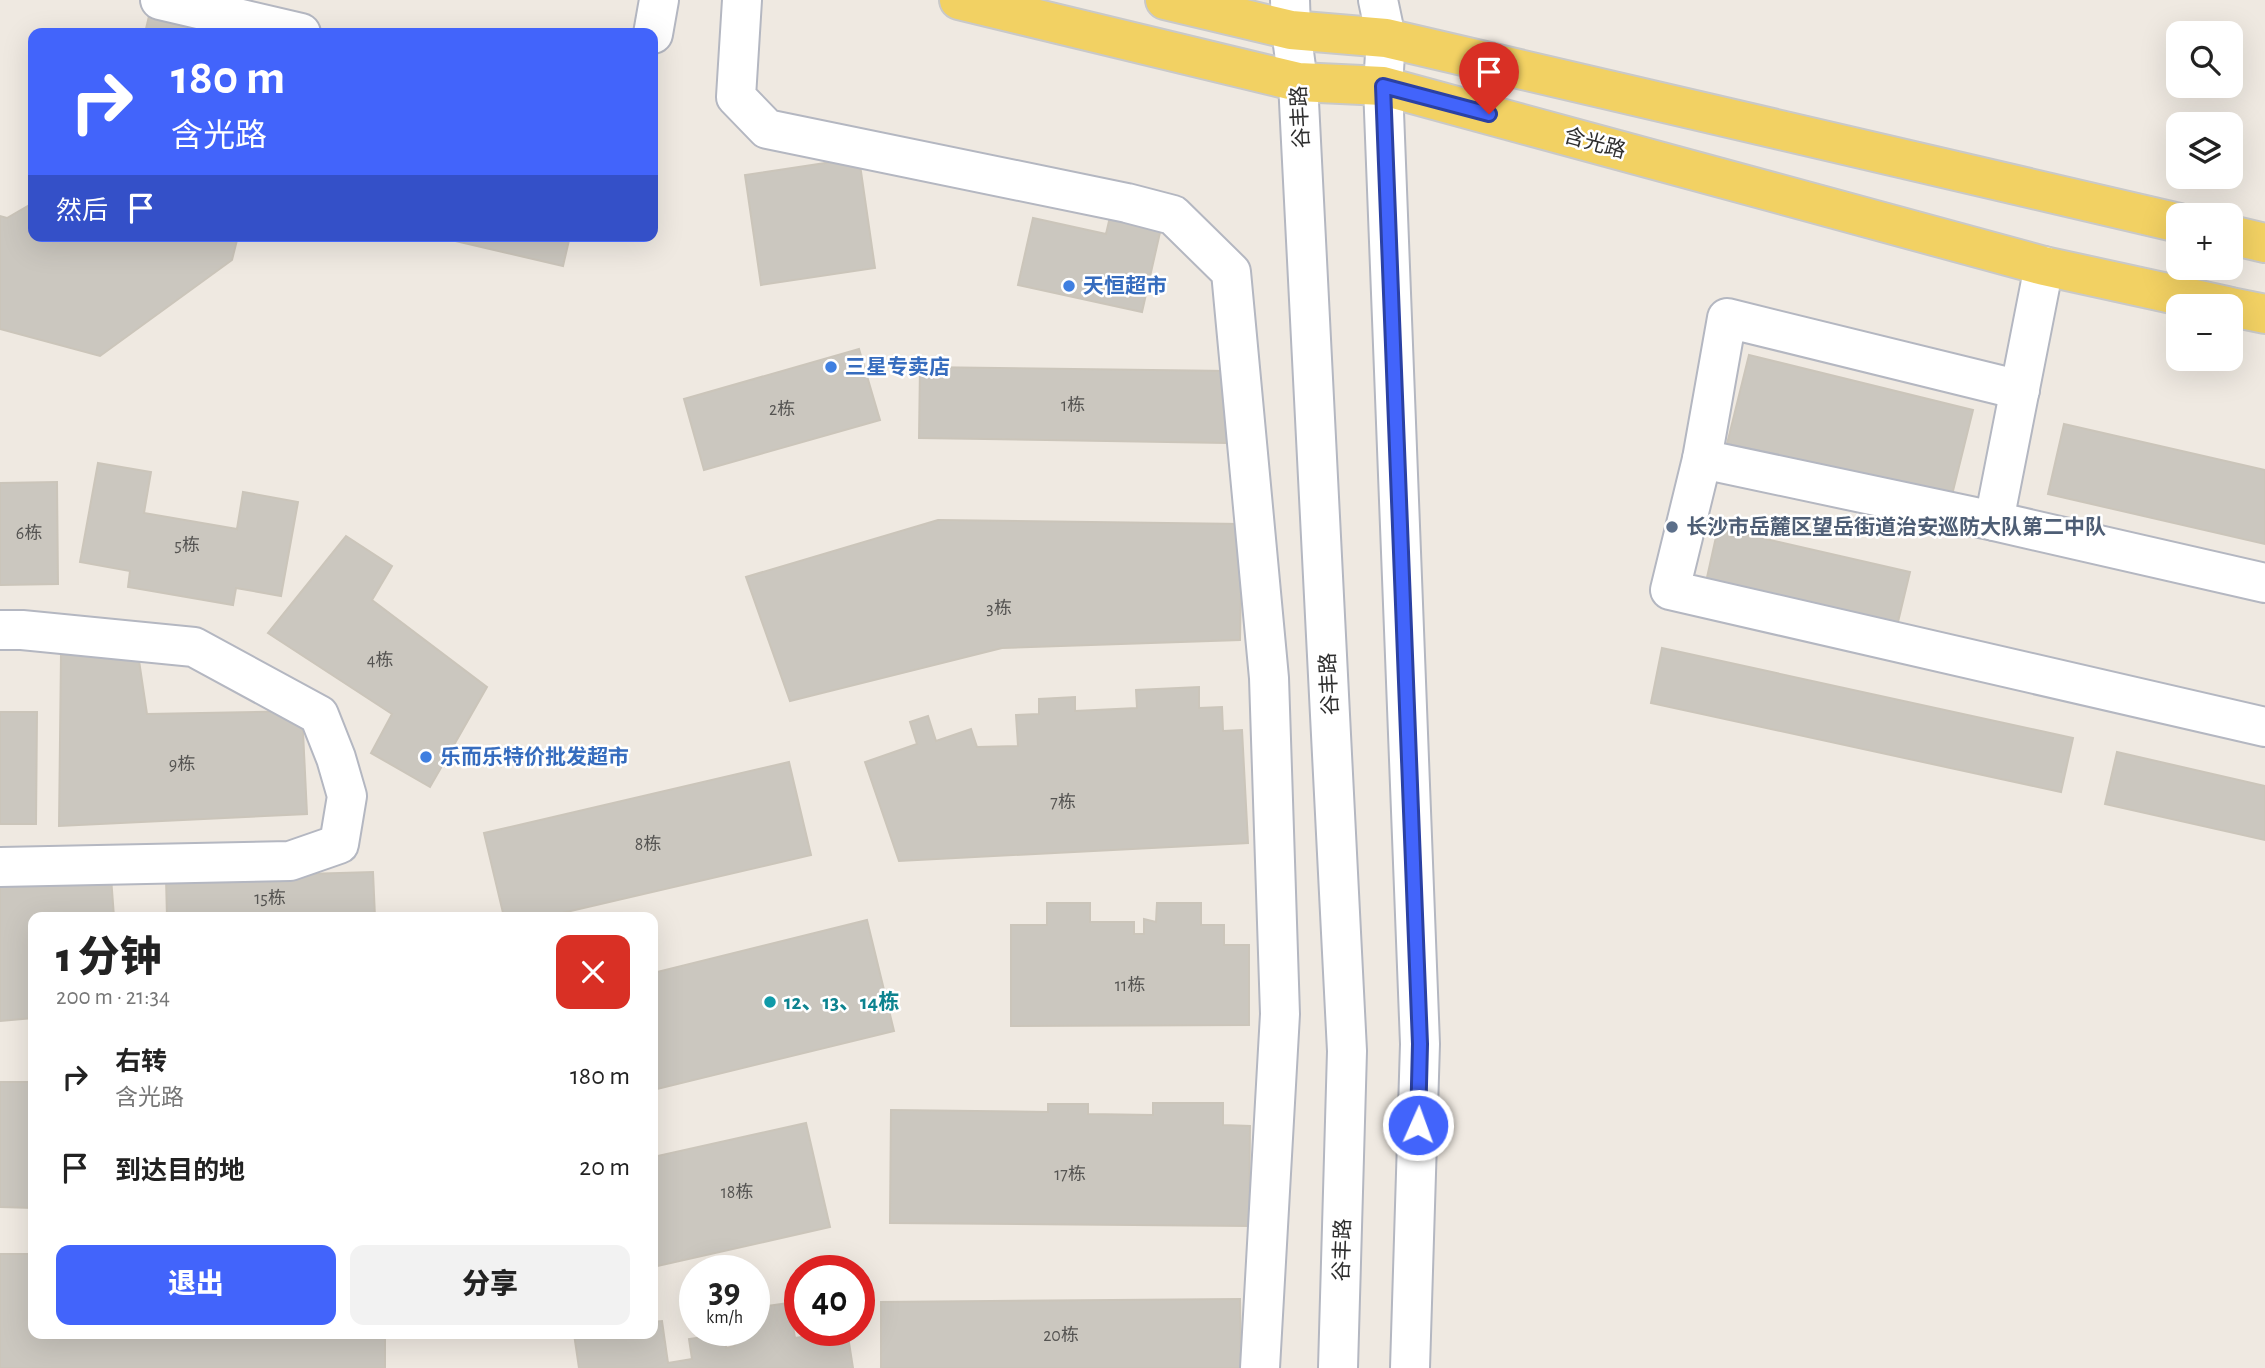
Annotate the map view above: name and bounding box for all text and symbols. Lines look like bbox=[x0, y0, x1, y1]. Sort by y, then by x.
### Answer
map controls bbox=[2166, 21, 2243, 371]
button: search bbox=[2166, 21, 2243, 98]
pin bbox=[1459, 42, 1519, 114]
icon: arrive bbox=[1470, 53, 1508, 91]
text: 180 m bbox=[171, 54, 285, 103]
icon: right bbox=[56, 56, 147, 147]
street label: 谷丰路 bbox=[1287, 85, 1313, 149]
button: layers bbox=[2166, 112, 2243, 189]
text: 含光路 bbox=[171, 120, 267, 152]
street label: 含光路 bbox=[1562, 124, 1628, 162]
icon: arrive bbox=[122, 189, 160, 227]
text: 然后 bbox=[56, 198, 108, 224]
button: + bbox=[2166, 203, 2243, 280]
place label: 天恒超市 bbox=[1083, 274, 1167, 297]
marker: 天恒超市 bbox=[1061, 278, 1077, 294]
button: − bbox=[2166, 294, 2243, 371]
place label: 三星专卖店 bbox=[845, 356, 950, 378]
marker: 三星专卖店 bbox=[823, 359, 839, 375]
house number: 1栋 bbox=[1061, 395, 1085, 415]
house number: 2栋 bbox=[769, 399, 795, 419]
place label: 长沙市岳麓区望岳街道治安巡防大队第二中队 bbox=[1686, 516, 2106, 538]
marker: 长沙市岳麓区望岳街道治安巡防大队第二中队 bbox=[1664, 519, 1680, 535]
house number: 6栋 bbox=[16, 523, 42, 543]
house number: 5栋 bbox=[174, 535, 200, 555]
house number: 3栋 bbox=[986, 598, 1012, 618]
house number: 4栋 bbox=[367, 650, 393, 670]
street label: 谷丰路 bbox=[1316, 652, 1342, 716]
place label: 乐而乐特价批发超市 bbox=[440, 745, 629, 768]
marker: 乐而乐特价批发超市 bbox=[418, 749, 434, 765]
house number: 9栋 bbox=[169, 754, 195, 774]
house number: 7栋 bbox=[1050, 792, 1076, 812]
house number: 8栋 bbox=[635, 834, 661, 854]
house number: 15栋 bbox=[254, 888, 286, 908]
button: close bbox=[556, 935, 630, 1009]
text: 1 分钟 bbox=[56, 937, 162, 979]
house number: 11栋 bbox=[1115, 975, 1145, 995]
text: 200 m · 21:34 bbox=[56, 986, 170, 1009]
place label: 12、13、14栋 bbox=[784, 990, 899, 1013]
marker: 12、13、14栋 bbox=[762, 994, 778, 1010]
text: 右转 bbox=[115, 1049, 167, 1075]
icon: right bbox=[56, 1058, 94, 1096]
text: 180 m bbox=[570, 1063, 630, 1089]
text: 含光路 bbox=[115, 1087, 184, 1110]
position arrow bbox=[1381, 1088, 1455, 1162]
icon: arrive bbox=[56, 1149, 94, 1187]
text: 20 m bbox=[579, 1154, 630, 1180]
text: 到达目的地 bbox=[115, 1158, 245, 1184]
house number: 17栋 bbox=[1054, 1164, 1086, 1184]
house number: 18栋 bbox=[721, 1182, 753, 1202]
street label: 谷丰路 bbox=[1330, 1218, 1354, 1282]
button: 退出 bbox=[56, 1245, 336, 1325]
button: 分享 bbox=[350, 1245, 630, 1325]
speed limit sign: 40 bbox=[784, 1255, 875, 1346]
text: 39 bbox=[708, 1274, 740, 1309]
text: km/h bbox=[706, 1309, 743, 1327]
house number: 20栋 bbox=[1043, 1325, 1079, 1345]

